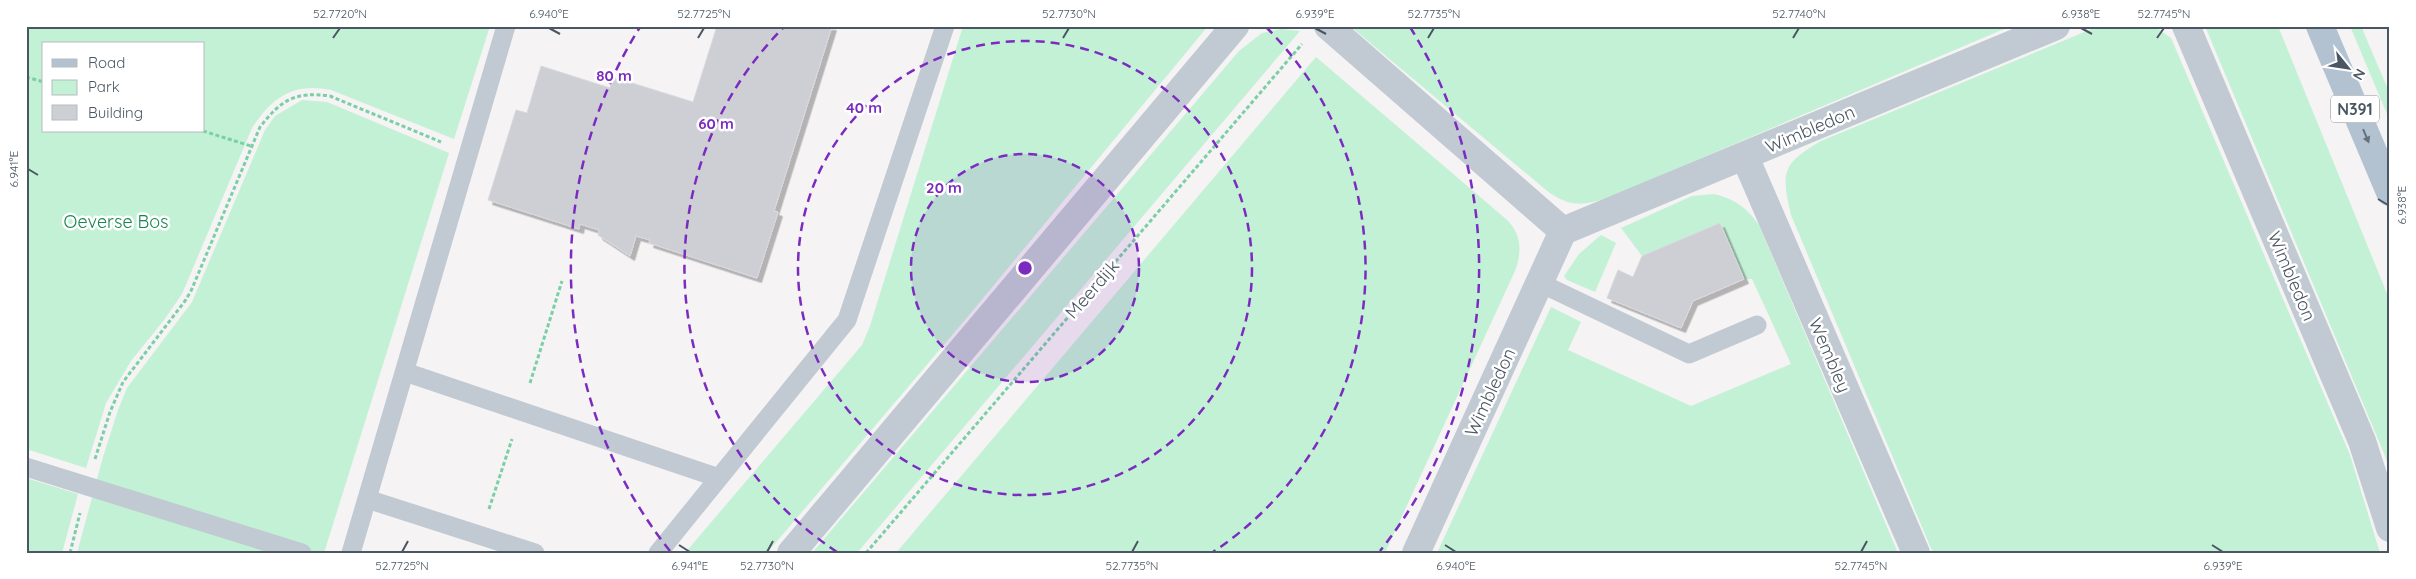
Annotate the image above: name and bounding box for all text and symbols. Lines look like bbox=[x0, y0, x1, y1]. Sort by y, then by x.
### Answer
text: 52.7720°N bbox=[313, 6, 367, 21]
text: 6.940°E bbox=[529, 6, 569, 21]
text: 52.7725°N bbox=[677, 6, 731, 21]
text: 52.7730°N bbox=[1042, 6, 1096, 21]
text: 6.939°E bbox=[1295, 6, 1335, 21]
text: 52.7735°N bbox=[1407, 6, 1461, 21]
text: 52.7740°N bbox=[1772, 6, 1826, 21]
text: 6.938°E bbox=[2062, 6, 2101, 21]
text: 52.7745°N bbox=[2138, 6, 2190, 21]
legend bbox=[42, 42, 205, 132]
north arrow bbox=[2324, 42, 2374, 92]
text: Road bbox=[88, 53, 125, 72]
text: 80 m bbox=[596, 66, 632, 85]
text: N bbox=[2349, 66, 2370, 83]
text: Park bbox=[88, 77, 120, 96]
road number: N391 bbox=[2331, 96, 2379, 122]
text: 40 m bbox=[846, 98, 882, 117]
street label: Wimbledon bbox=[1762, 100, 1858, 158]
text: Building bbox=[88, 103, 143, 122]
text: 60 m bbox=[698, 114, 734, 133]
one-way arrow bbox=[2362, 129, 2370, 144]
text: 6.941°E bbox=[6, 150, 21, 187]
text: 20 m bbox=[926, 178, 962, 197]
text: 6.938°E bbox=[2394, 185, 2409, 224]
park label: Oeverse Bos bbox=[63, 210, 169, 233]
street label: Wimbledon bbox=[2263, 228, 2321, 324]
street label: Meerdijk bbox=[1060, 255, 1124, 323]
centre of rings bbox=[1016, 259, 1034, 277]
street label: Wembley bbox=[1804, 314, 1856, 396]
street label: Wimbledon bbox=[1460, 344, 1520, 440]
text: 52.7725°N bbox=[375, 558, 429, 573]
text: 6.941°E bbox=[672, 558, 709, 573]
text: 52.7730°N bbox=[740, 558, 794, 573]
text: 52.7735°N bbox=[1105, 558, 1159, 573]
text: 6.940°E bbox=[1436, 558, 1476, 573]
text: 52.7745°N bbox=[1835, 558, 1887, 573]
text: 6.939°E bbox=[2203, 558, 2243, 573]

